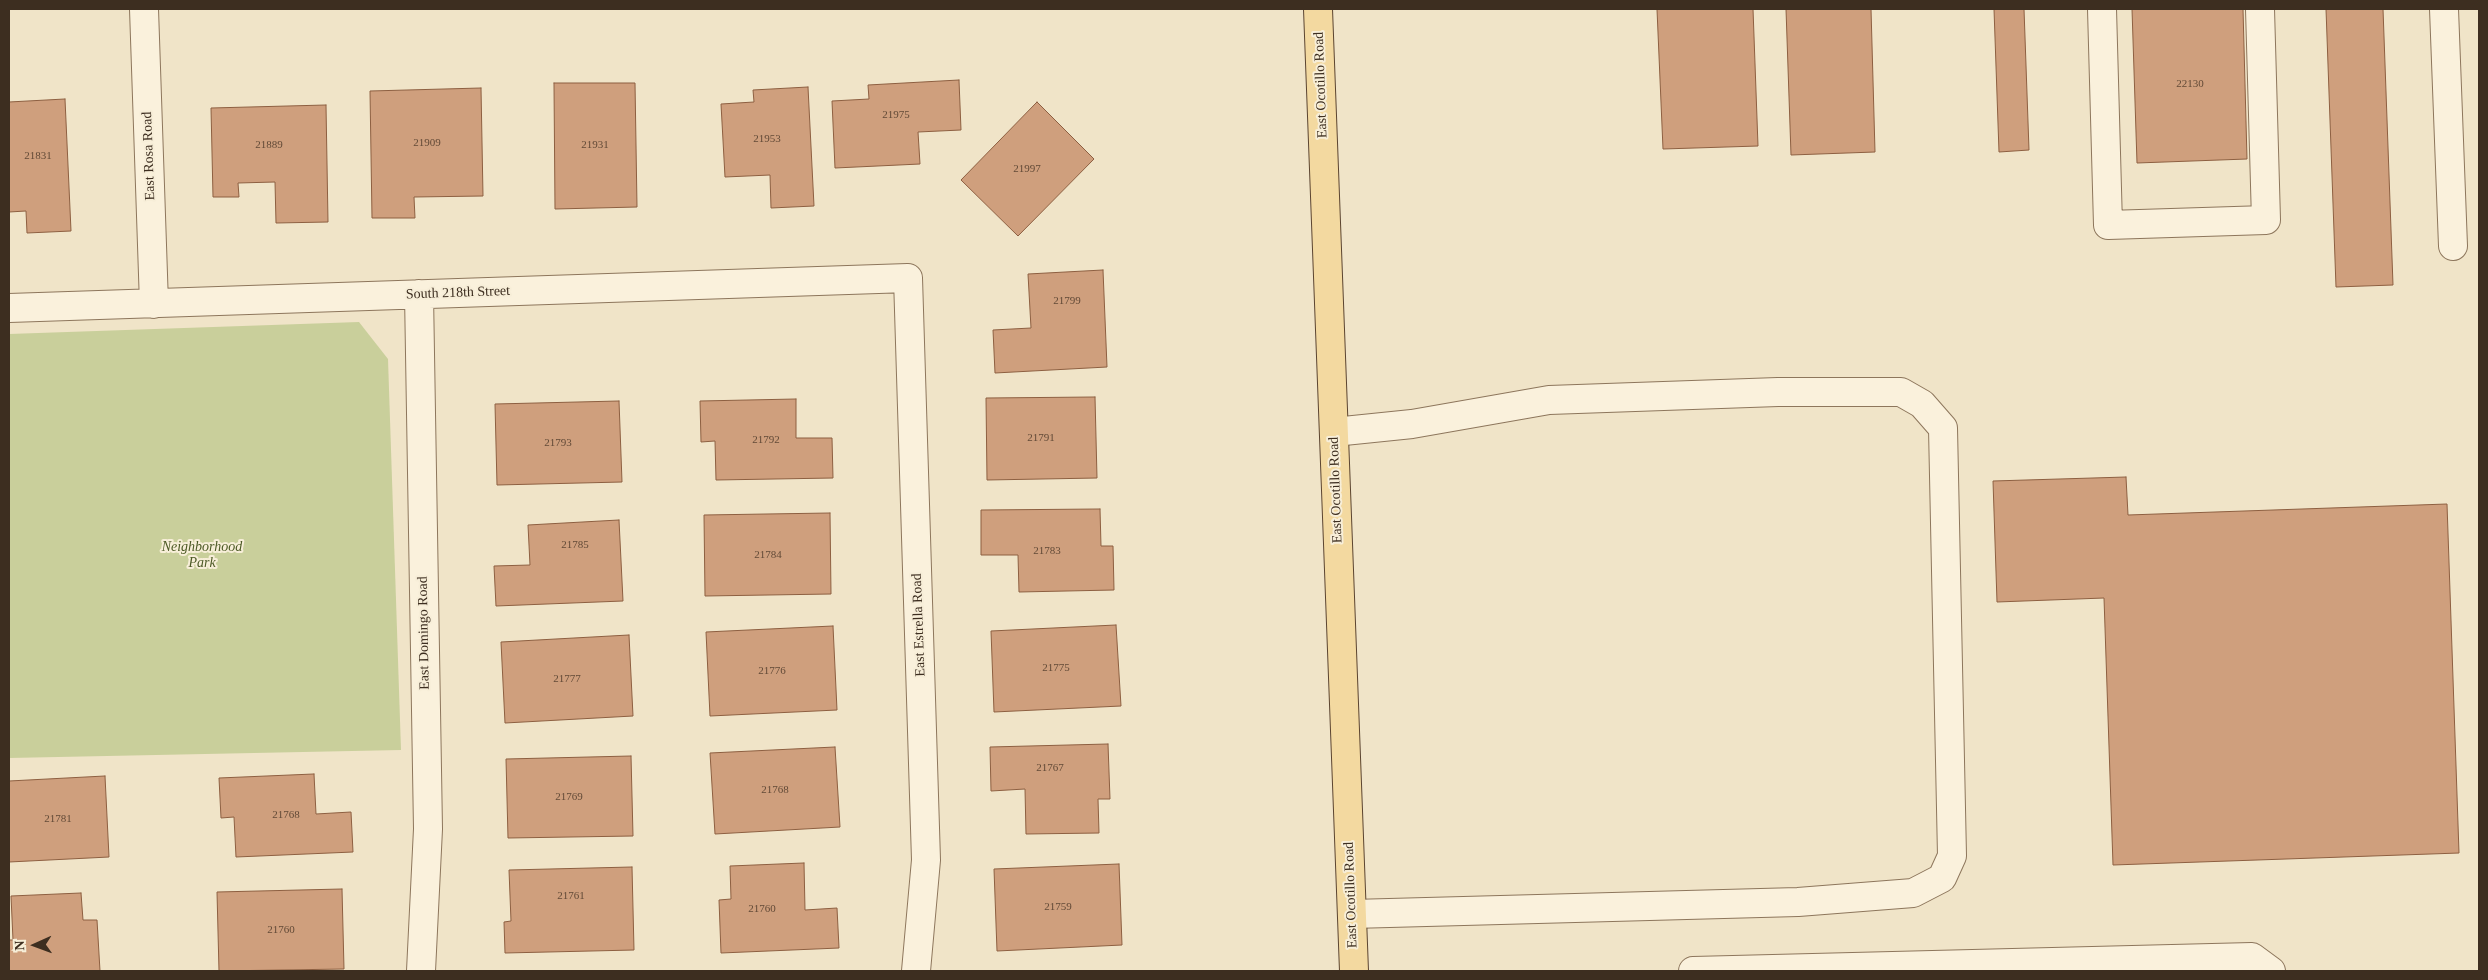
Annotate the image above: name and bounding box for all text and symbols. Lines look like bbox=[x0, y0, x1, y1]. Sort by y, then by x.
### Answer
street label: East Ocotillo Road bbox=[1311, 31, 1331, 139]
house number: 22130 bbox=[2176, 77, 2204, 91]
house number: 21975 bbox=[882, 108, 910, 122]
street label: East Rosa Road bbox=[139, 111, 159, 201]
house number: 21953 bbox=[753, 132, 781, 146]
house number: 21909 bbox=[413, 136, 441, 150]
house number: 21889 bbox=[255, 138, 283, 152]
house number: 21931 bbox=[581, 138, 609, 152]
house number: 21831 bbox=[24, 149, 52, 163]
house number: 21997 bbox=[1013, 162, 1041, 176]
street label: South 218th Street bbox=[406, 283, 510, 303]
house number: 21799 bbox=[1053, 294, 1081, 308]
house number: 21791 bbox=[1027, 431, 1055, 445]
house number: 21792 bbox=[752, 433, 780, 447]
house number: 21793 bbox=[544, 436, 572, 450]
street label: East Ocotillo Road bbox=[1326, 436, 1346, 544]
house number: 21785 bbox=[561, 538, 589, 552]
park label: Neighborhood Park bbox=[162, 539, 242, 572]
house number: 21783 bbox=[1033, 544, 1061, 558]
house number: 21784 bbox=[754, 548, 782, 562]
street label: East Estrella Road bbox=[909, 573, 929, 677]
street label: East Domingo Road bbox=[415, 576, 433, 690]
house number: 21775 bbox=[1042, 661, 1070, 675]
house number: 21776 bbox=[758, 664, 786, 678]
house number: 21777 bbox=[553, 672, 581, 686]
house number: 21767 bbox=[1036, 761, 1064, 775]
house number: 21768 bbox=[761, 783, 789, 797]
house number: 21769 bbox=[555, 790, 583, 804]
house number: 21768 bbox=[272, 808, 300, 822]
house number: 21781 bbox=[44, 812, 72, 826]
street label: East Ocotillo Road bbox=[1341, 841, 1361, 949]
house number: 21761 bbox=[557, 889, 585, 903]
house number: 21759 bbox=[1044, 900, 1072, 914]
house number: 21760 bbox=[748, 902, 776, 916]
north arrow bbox=[10, 920, 60, 970]
house number: 21760 bbox=[267, 923, 295, 937]
text: N bbox=[12, 940, 27, 951]

